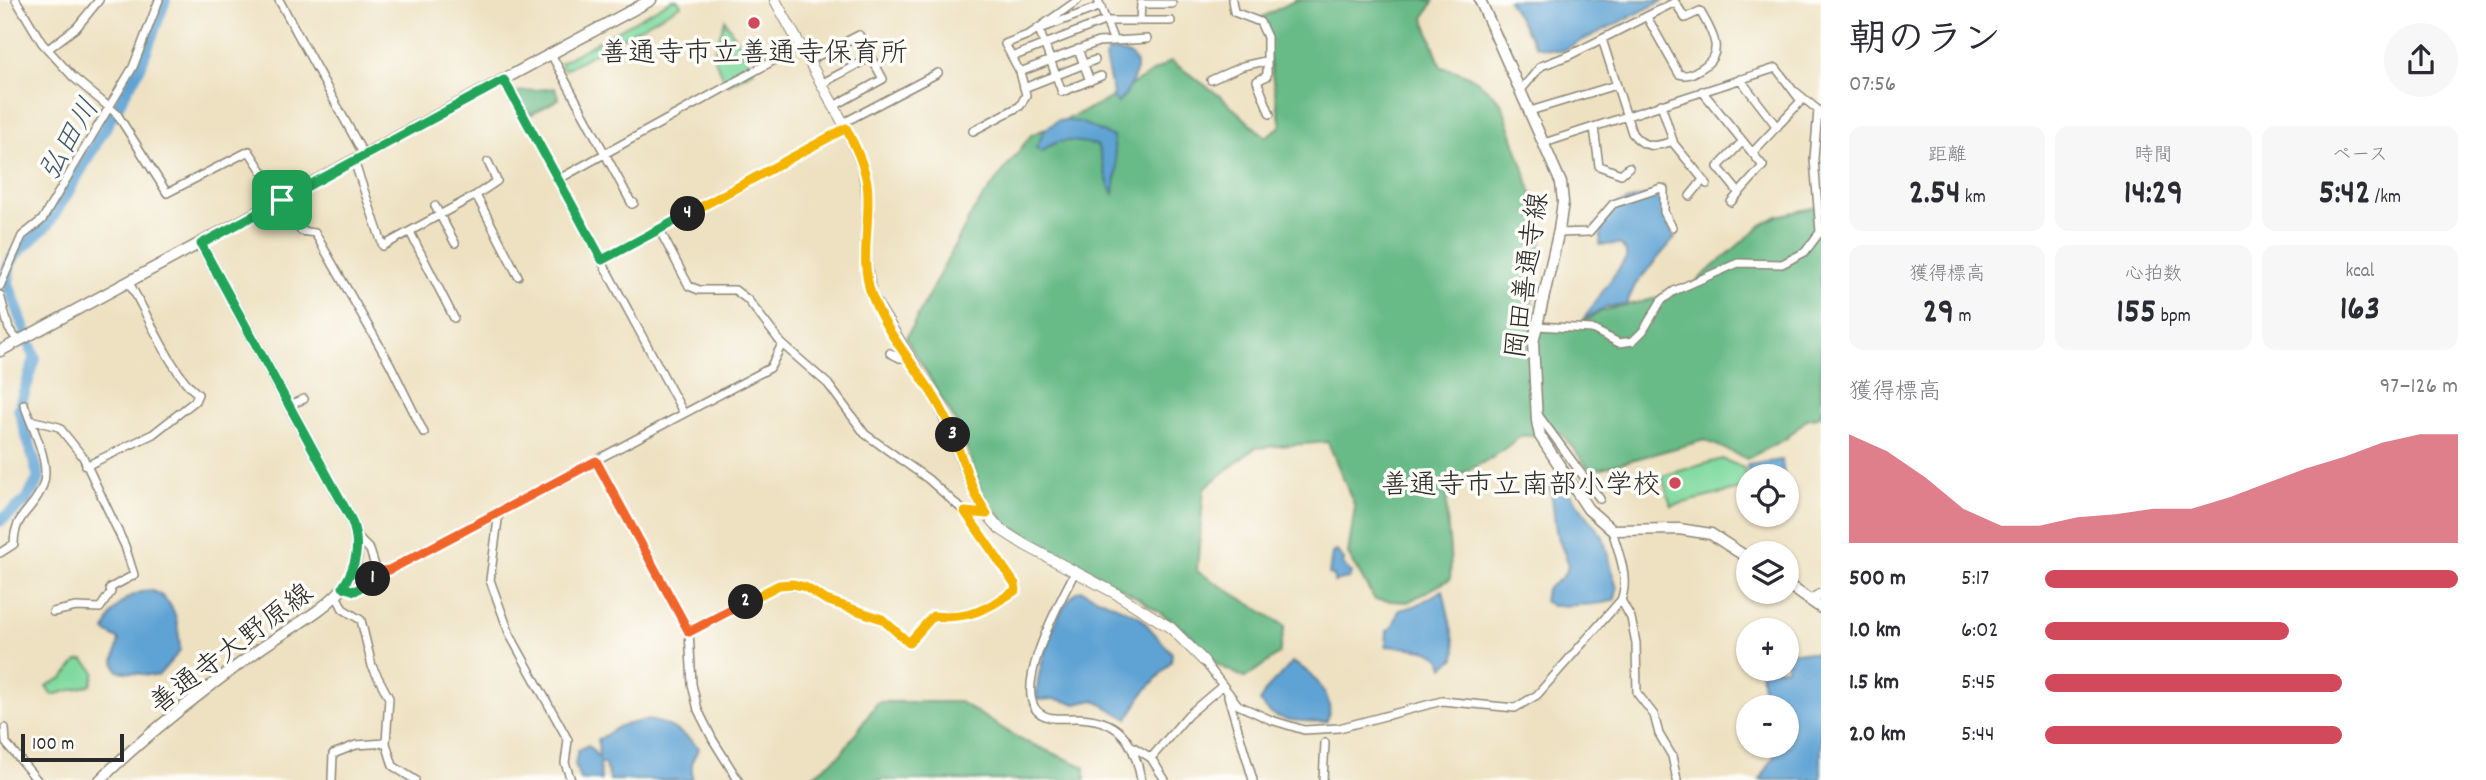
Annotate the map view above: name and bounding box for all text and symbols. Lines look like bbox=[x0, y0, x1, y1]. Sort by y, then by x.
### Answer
marker: 善通寺市立善通寺保育所 bbox=[746, 15, 762, 31]
text: 朝のラン bbox=[1849, 15, 2001, 70]
button: share bbox=[2384, 23, 2458, 97]
place label: 善通寺市立善通寺保育所 bbox=[600, 36, 908, 76]
text: 07:56 bbox=[1849, 69, 1896, 102]
water label: 弘田川 bbox=[31, 92, 113, 191]
text: 距離 bbox=[1928, 143, 1966, 170]
text: 時間 bbox=[2134, 143, 2173, 170]
text: ペース bbox=[2332, 143, 2388, 170]
pin bbox=[252, 170, 312, 230]
text: 2.54 bbox=[1909, 170, 1960, 220]
text: 14:29 bbox=[2124, 170, 2183, 220]
text: 5:42 bbox=[2319, 170, 2370, 220]
icon: arrive bbox=[263, 181, 301, 219]
text: km bbox=[1960, 185, 1986, 212]
text: /km bbox=[2370, 185, 2401, 212]
street label: 岡田善通寺線 bbox=[1498, 190, 1561, 362]
pin: 4 bbox=[670, 196, 706, 232]
text: 4 bbox=[684, 200, 691, 227]
text: kcal bbox=[2345, 259, 2374, 286]
text: 獲得標高 bbox=[1909, 262, 1985, 289]
text: 心拍数 bbox=[2125, 262, 2182, 289]
text: 163 bbox=[2340, 286, 2380, 336]
text: 29 bbox=[1923, 289, 1954, 339]
text: 155 bbox=[2116, 289, 2156, 339]
text: m bbox=[1954, 304, 1972, 331]
text: bpm bbox=[2156, 304, 2191, 331]
text: 97–126 m bbox=[2380, 371, 2458, 404]
text: 獲得標高 bbox=[1849, 377, 1941, 410]
pin: 3 bbox=[936, 418, 970, 452]
text: 3 bbox=[948, 421, 957, 448]
map controls bbox=[1736, 464, 1799, 758]
button: locate bbox=[1736, 464, 1799, 527]
place label: 善通寺市立南部小学校 bbox=[1381, 468, 1661, 508]
marker: 善通寺市立南部小学校 bbox=[1667, 475, 1683, 491]
button: layers bbox=[1736, 541, 1799, 604]
pin: 1 bbox=[356, 562, 390, 596]
text: 500 m bbox=[1849, 563, 1906, 596]
text: 5:17 bbox=[1961, 563, 1989, 596]
text: 1 bbox=[370, 565, 375, 592]
street label: 善通寺大野原線 bbox=[143, 576, 323, 726]
pin: 2 bbox=[728, 584, 764, 620]
text: 2 bbox=[741, 588, 750, 615]
text: 1.0 km bbox=[1849, 615, 1901, 648]
text: 6:02 bbox=[1961, 615, 1999, 648]
button: + bbox=[1736, 618, 1799, 681]
text: 1.5 km bbox=[1849, 667, 1899, 700]
text: 5:45 bbox=[1961, 667, 1996, 700]
button: − bbox=[1736, 695, 1799, 758]
text: 2.0 km bbox=[1849, 719, 1906, 752]
text: 5:44 bbox=[1961, 719, 1995, 752]
scale bar bbox=[21, 731, 124, 763]
text: 100 m bbox=[32, 732, 74, 759]

